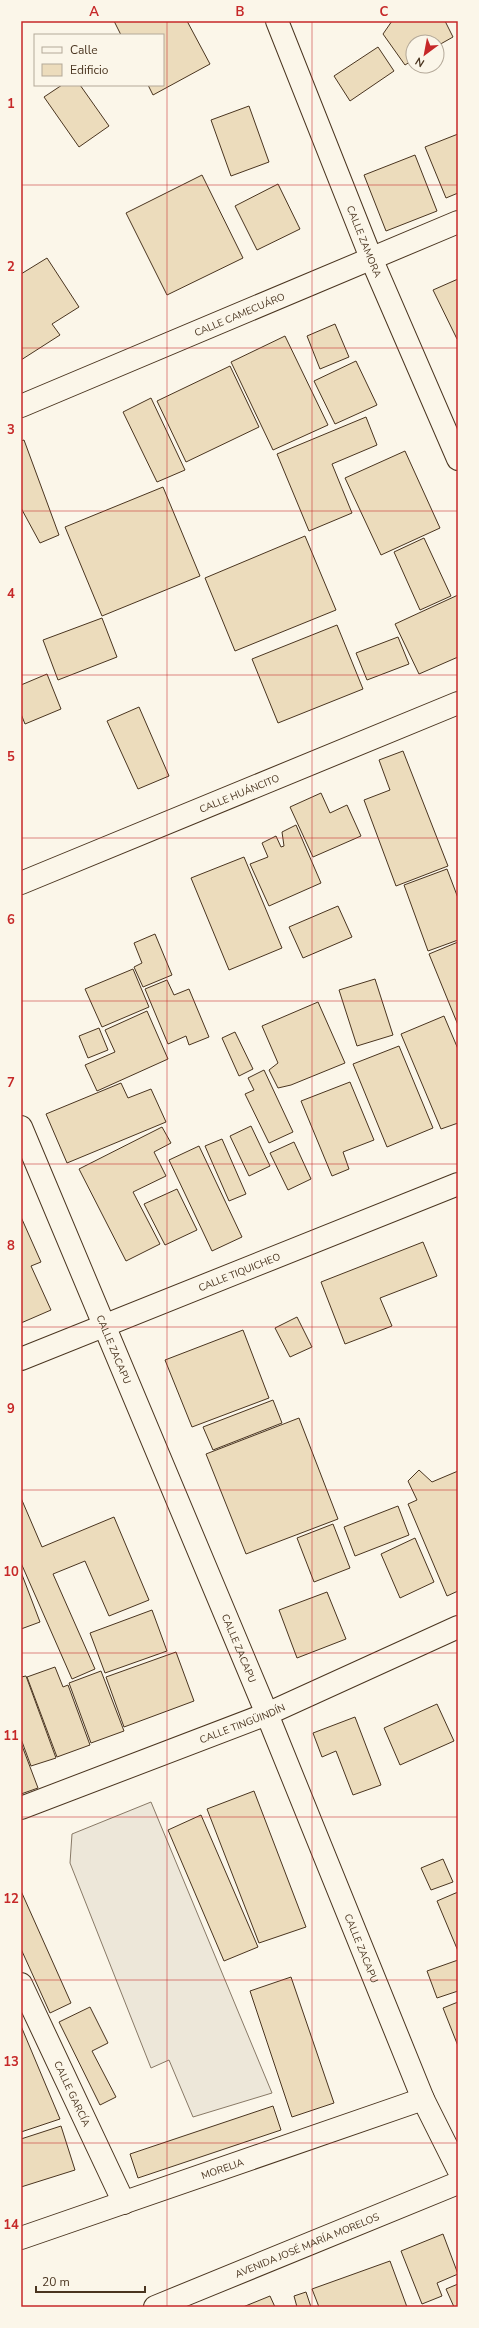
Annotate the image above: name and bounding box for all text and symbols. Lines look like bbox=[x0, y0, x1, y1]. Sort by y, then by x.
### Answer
text: A bbox=[89, 3, 99, 21]
text: B bbox=[236, 3, 245, 21]
text: C bbox=[380, 3, 389, 21]
legend bbox=[34, 34, 164, 86]
north arrow bbox=[405, 34, 445, 74]
text: Calle bbox=[70, 42, 98, 58]
text: N bbox=[412, 54, 427, 71]
text: Edificio bbox=[70, 62, 109, 78]
text: 1 bbox=[7, 95, 15, 113]
street label: CALLE ZAMORA bbox=[343, 204, 385, 280]
text: 2 bbox=[7, 258, 15, 276]
street label: CALLE CAMECUÁRO bbox=[192, 290, 288, 340]
text: 3 bbox=[7, 421, 15, 439]
text: 4 bbox=[7, 585, 15, 603]
text: 5 bbox=[7, 748, 15, 766]
street label: CALLE HUÁNCITO bbox=[198, 771, 282, 817]
text: 6 bbox=[7, 911, 15, 929]
text: 7 bbox=[7, 1074, 15, 1092]
text: 8 bbox=[7, 1237, 15, 1255]
street label: CALLE TIQUICHEO bbox=[196, 1250, 283, 1295]
street label: CALLE ZACAPU bbox=[93, 1313, 134, 1386]
text: 9 bbox=[7, 1400, 15, 1418]
text: 10 bbox=[3, 1563, 19, 1581]
street label: CALLE ZACAPU bbox=[218, 1612, 259, 1685]
street label: CALLE TINGÜINDÍN bbox=[198, 1701, 288, 1747]
text: 11 bbox=[3, 1727, 19, 1745]
text: 12 bbox=[3, 1890, 19, 1908]
street label: CALLE ZACAPU bbox=[341, 1912, 381, 1985]
text: 13 bbox=[3, 2053, 19, 2071]
street label: CALLE GARCÍA bbox=[50, 2059, 93, 2130]
street label: MORELIA bbox=[200, 2155, 246, 2183]
street label: AVENIDA JOSÉ MARÍA MORELOS bbox=[233, 2210, 381, 2282]
text: 14 bbox=[3, 2216, 19, 2234]
scale bar bbox=[36, 2268, 145, 2294]
text: 20 m bbox=[42, 2274, 70, 2290]

